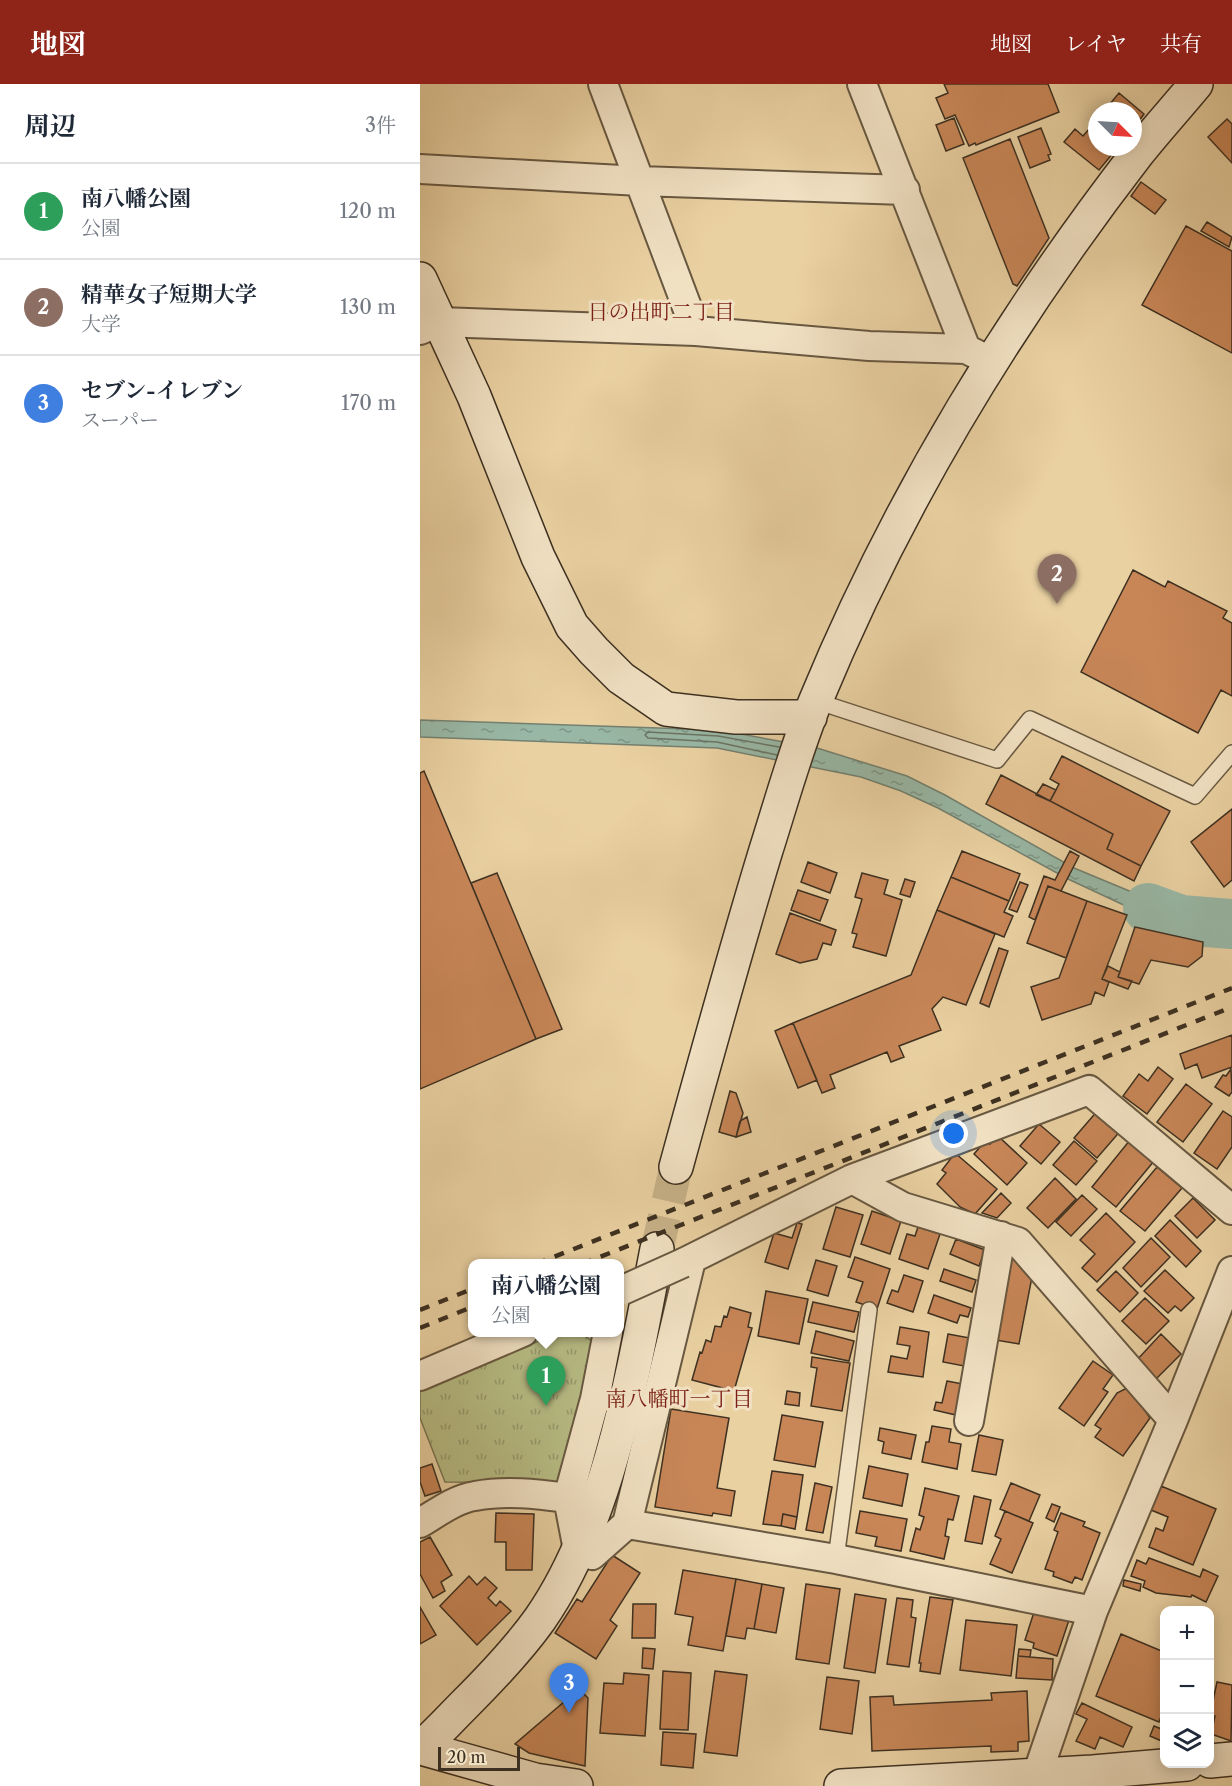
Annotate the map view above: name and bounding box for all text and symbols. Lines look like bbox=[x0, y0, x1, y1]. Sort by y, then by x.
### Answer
text: 地図 bbox=[30, 27, 86, 61]
text: 地図 bbox=[990, 31, 1032, 56]
text: レイヤ bbox=[1065, 31, 1127, 56]
text: 共有 bbox=[1160, 31, 1202, 56]
north arrow bbox=[1088, 102, 1142, 156]
text: 周辺 bbox=[24, 110, 76, 142]
text: 3件 bbox=[365, 113, 396, 137]
text: 南八幡公園 bbox=[81, 185, 191, 212]
text: 1 bbox=[39, 199, 48, 223]
text: 120 m bbox=[339, 199, 396, 223]
text: 公園 bbox=[81, 216, 121, 240]
text: 精華女子短期大学 bbox=[81, 281, 257, 308]
text: 2 bbox=[38, 295, 49, 319]
text: 130 m bbox=[340, 295, 396, 319]
district label: 日の出町二丁目 bbox=[588, 299, 735, 324]
text: 大学 bbox=[81, 312, 121, 336]
text: セブン-イレブン bbox=[81, 377, 243, 404]
text: 3 bbox=[38, 391, 49, 415]
text: 170 m bbox=[341, 391, 396, 415]
text: スーパー bbox=[81, 408, 159, 432]
pin: 2 bbox=[1038, 554, 1076, 604]
your location bbox=[939, 1119, 968, 1148]
popup bbox=[468, 1259, 624, 1337]
text: 南八幡公園 bbox=[491, 1272, 601, 1299]
text: 公園 bbox=[491, 1303, 531, 1327]
pin: 1 bbox=[526, 1356, 566, 1406]
district label: 南八幡町一丁目 bbox=[606, 1386, 753, 1411]
map controls bbox=[1160, 1606, 1214, 1768]
button: + bbox=[1160, 1606, 1214, 1660]
button: − bbox=[1160, 1660, 1214, 1714]
pin: 3 bbox=[550, 1664, 588, 1713]
button: layers bbox=[1160, 1714, 1214, 1768]
scale bar bbox=[438, 1744, 520, 1772]
text: 20 m bbox=[447, 1747, 486, 1767]

